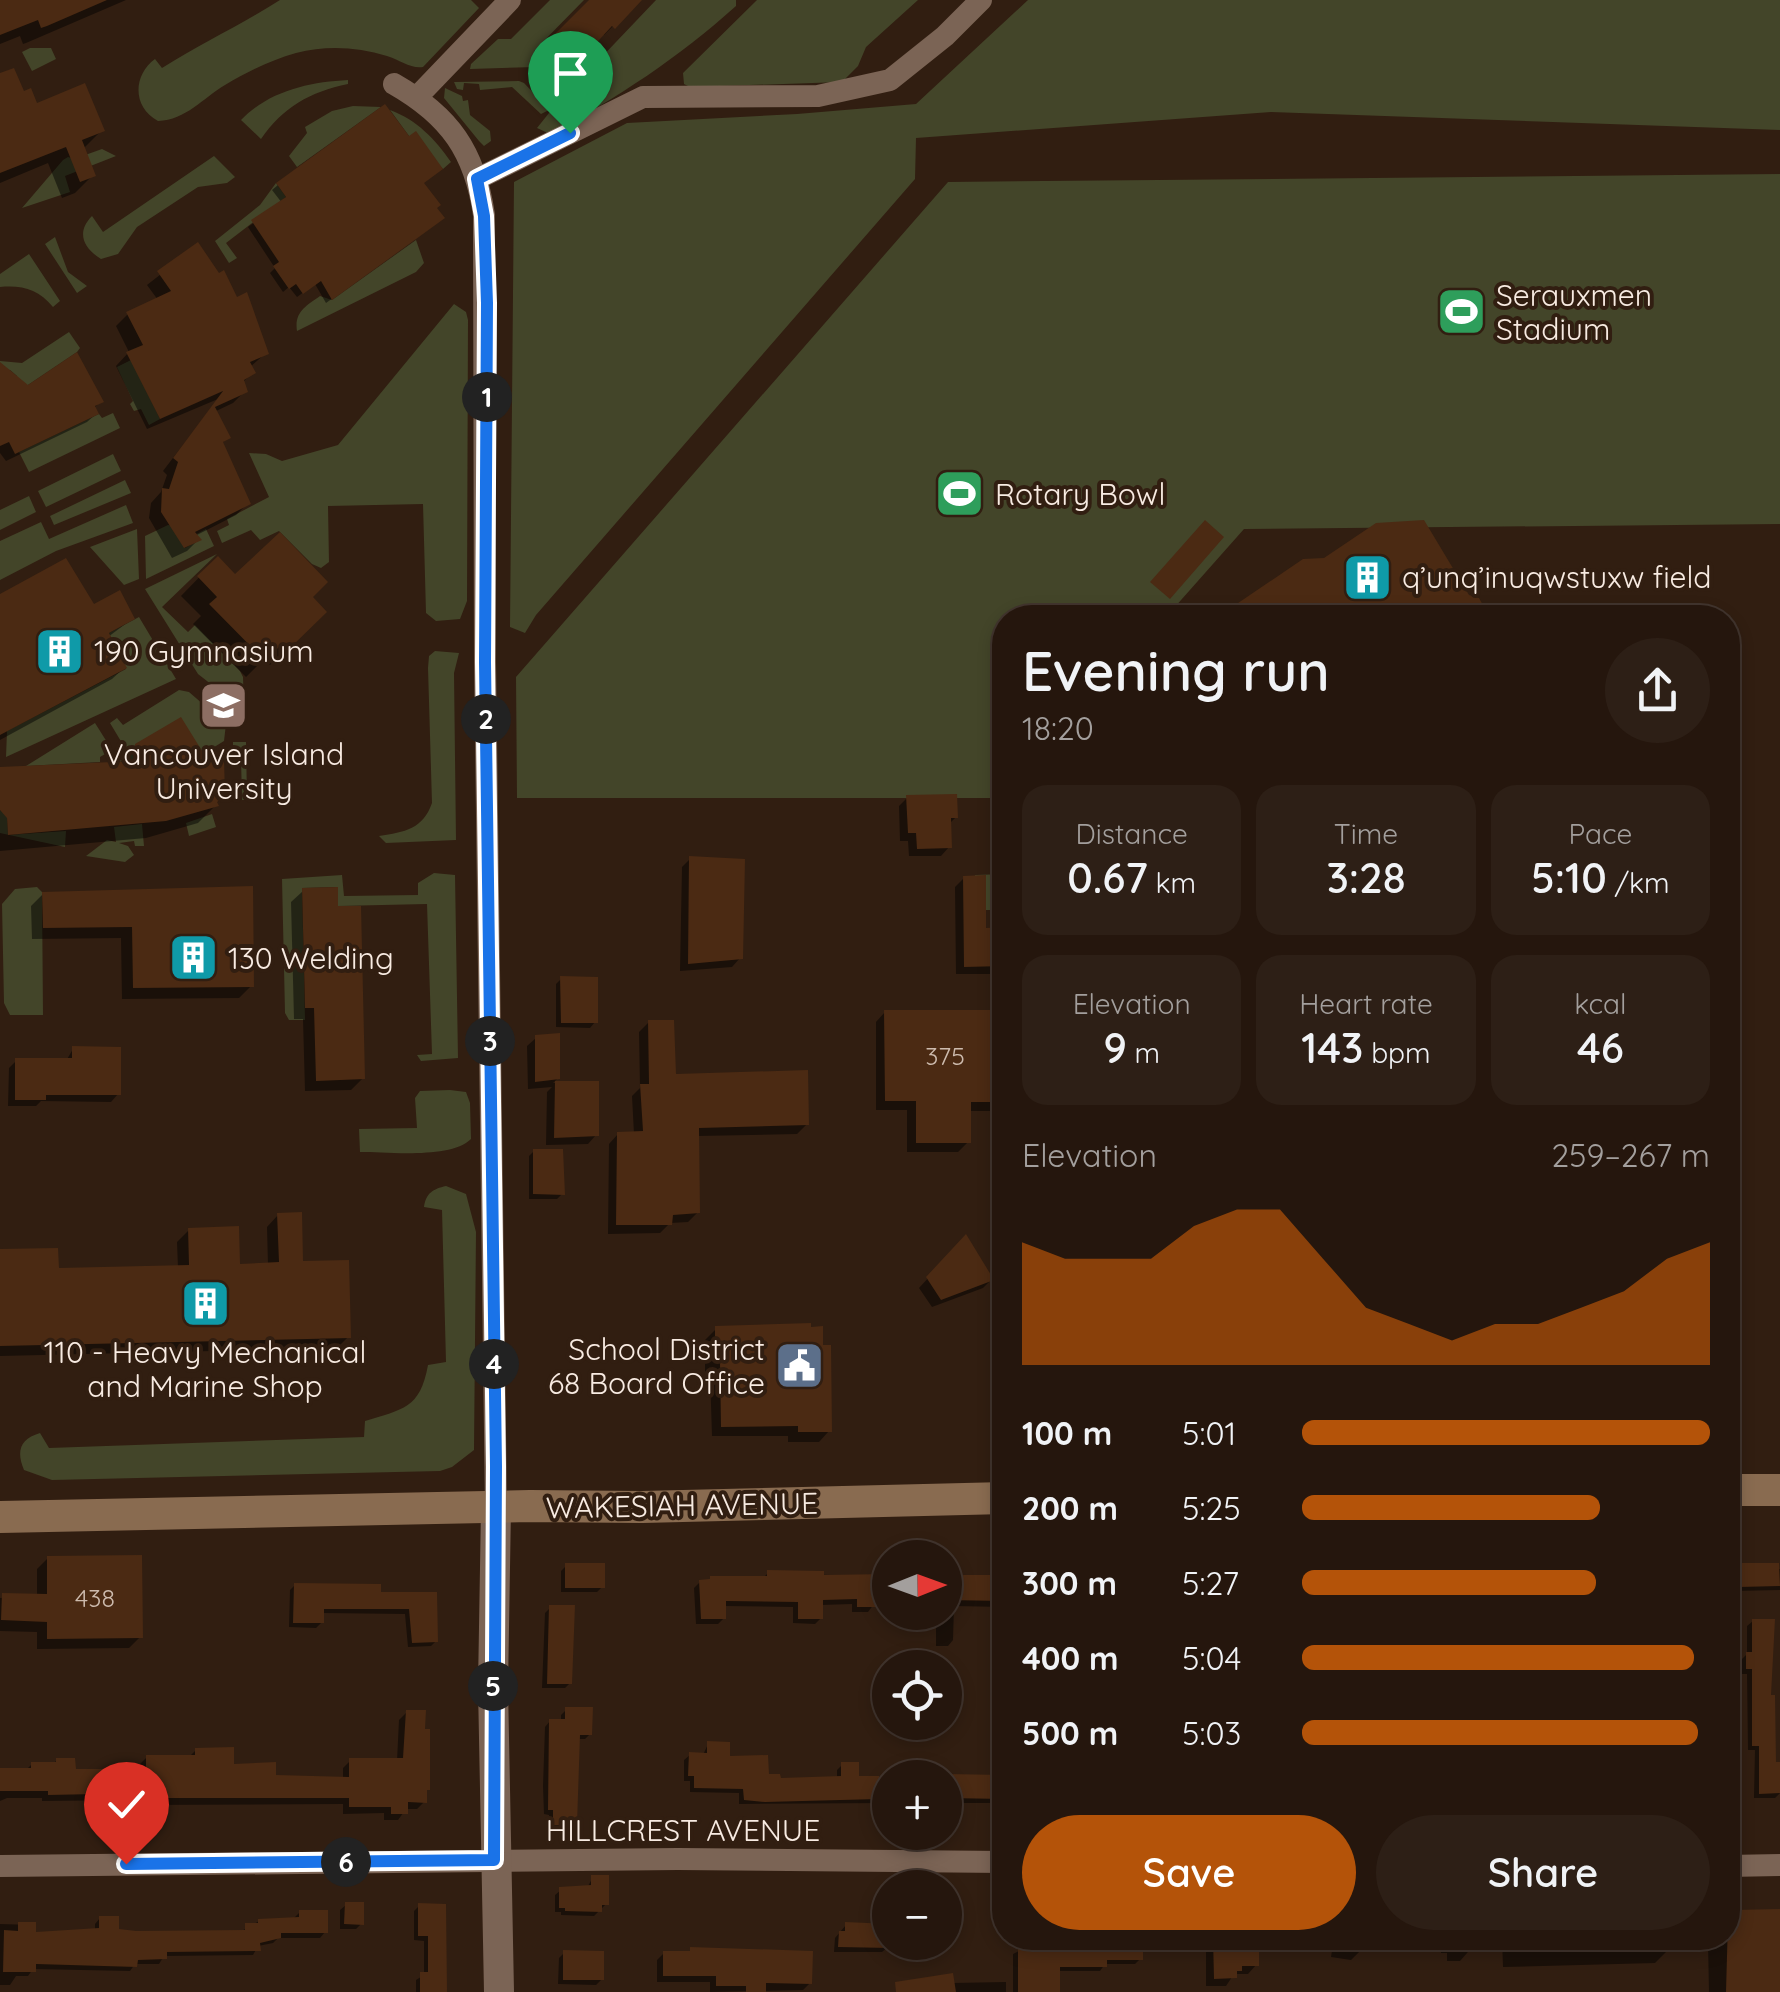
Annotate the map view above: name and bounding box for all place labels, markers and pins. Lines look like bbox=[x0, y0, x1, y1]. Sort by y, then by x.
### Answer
pin bbox=[528, 31, 613, 134]
place label: Serauxmen Stadium bbox=[1496, 276, 1652, 348]
sports icon: Serauxmen Stadium bbox=[1435, 286, 1487, 338]
pin: 1 bbox=[462, 372, 512, 422]
sports icon: Rotary Bowl bbox=[934, 468, 986, 520]
place label: Rotary Bowl bbox=[995, 475, 1165, 513]
building icon: q’unq’inuqwstuxw field bbox=[1341, 551, 1393, 603]
place label: q’unq’inuqwstuxw field bbox=[1402, 558, 1711, 596]
building icon: 190 Gymnasium bbox=[33, 625, 85, 677]
place label: 190 Gymnasium bbox=[94, 632, 314, 670]
school or university icon: Vancouver Island University bbox=[198, 679, 250, 731]
pin: 2 bbox=[461, 694, 511, 744]
place label: Vancouver Island University bbox=[104, 735, 344, 807]
building icon: 130 Welding bbox=[167, 932, 219, 984]
place label: 130 Welding bbox=[228, 939, 394, 977]
pin: 3 bbox=[465, 1016, 515, 1066]
building icon: 110 - Heavy Mechanical and Marine Shop bbox=[179, 1277, 231, 1329]
place label: School District 68 Board Office bbox=[548, 1330, 765, 1402]
place label: 110 - Heavy Mechanical and Marine Shop bbox=[44, 1333, 366, 1405]
pin: 4 bbox=[469, 1339, 519, 1389]
public building icon: School District 68 Board Office bbox=[774, 1340, 826, 1392]
pin: 5 bbox=[468, 1661, 518, 1711]
pin bbox=[84, 1762, 169, 1865]
pin: 6 bbox=[321, 1837, 371, 1887]

